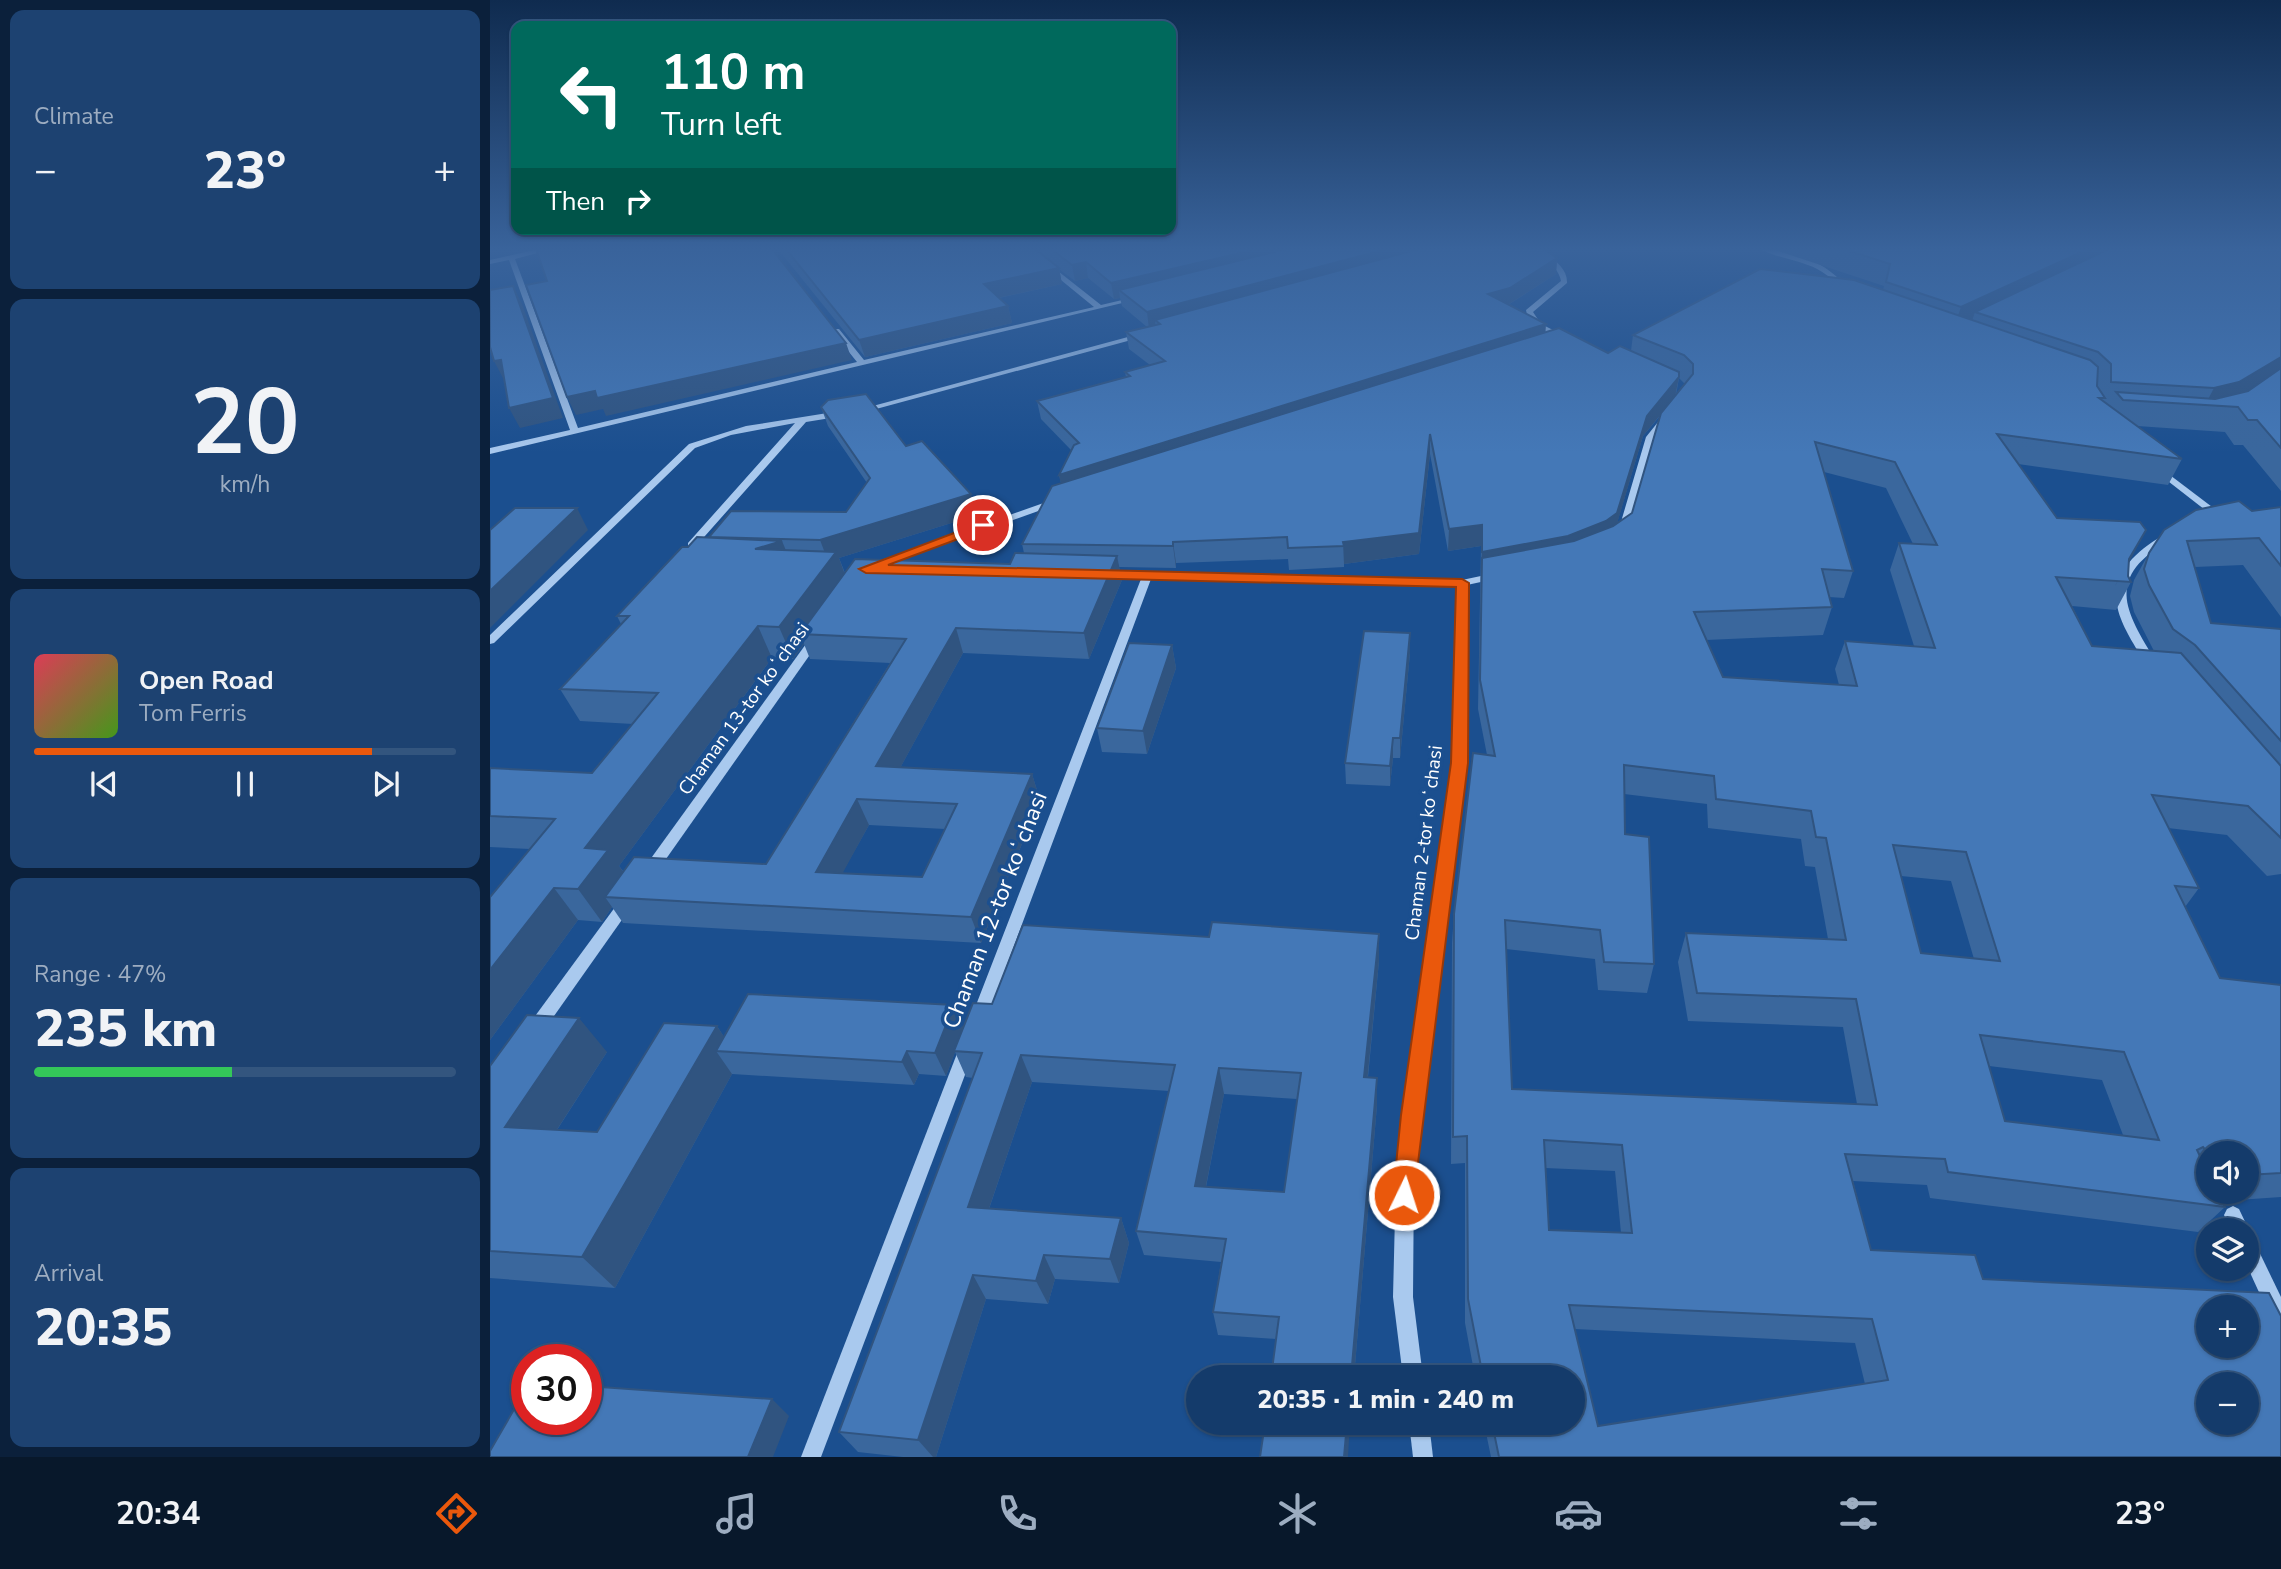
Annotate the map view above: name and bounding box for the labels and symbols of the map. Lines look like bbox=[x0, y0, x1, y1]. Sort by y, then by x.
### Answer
pin bbox=[953, 495, 1013, 555]
street label: Chaman 13-tor koʻchasi bbox=[672, 617, 816, 801]
street label: Chaman 2-tor koʻchasi bbox=[1399, 744, 1449, 942]
street label: Chaman 12-tor koʻchasi bbox=[935, 787, 1055, 1033]
position arrow bbox=[1367, 1158, 1441, 1232]
speed limit sign: 30 bbox=[511, 1344, 602, 1435]

